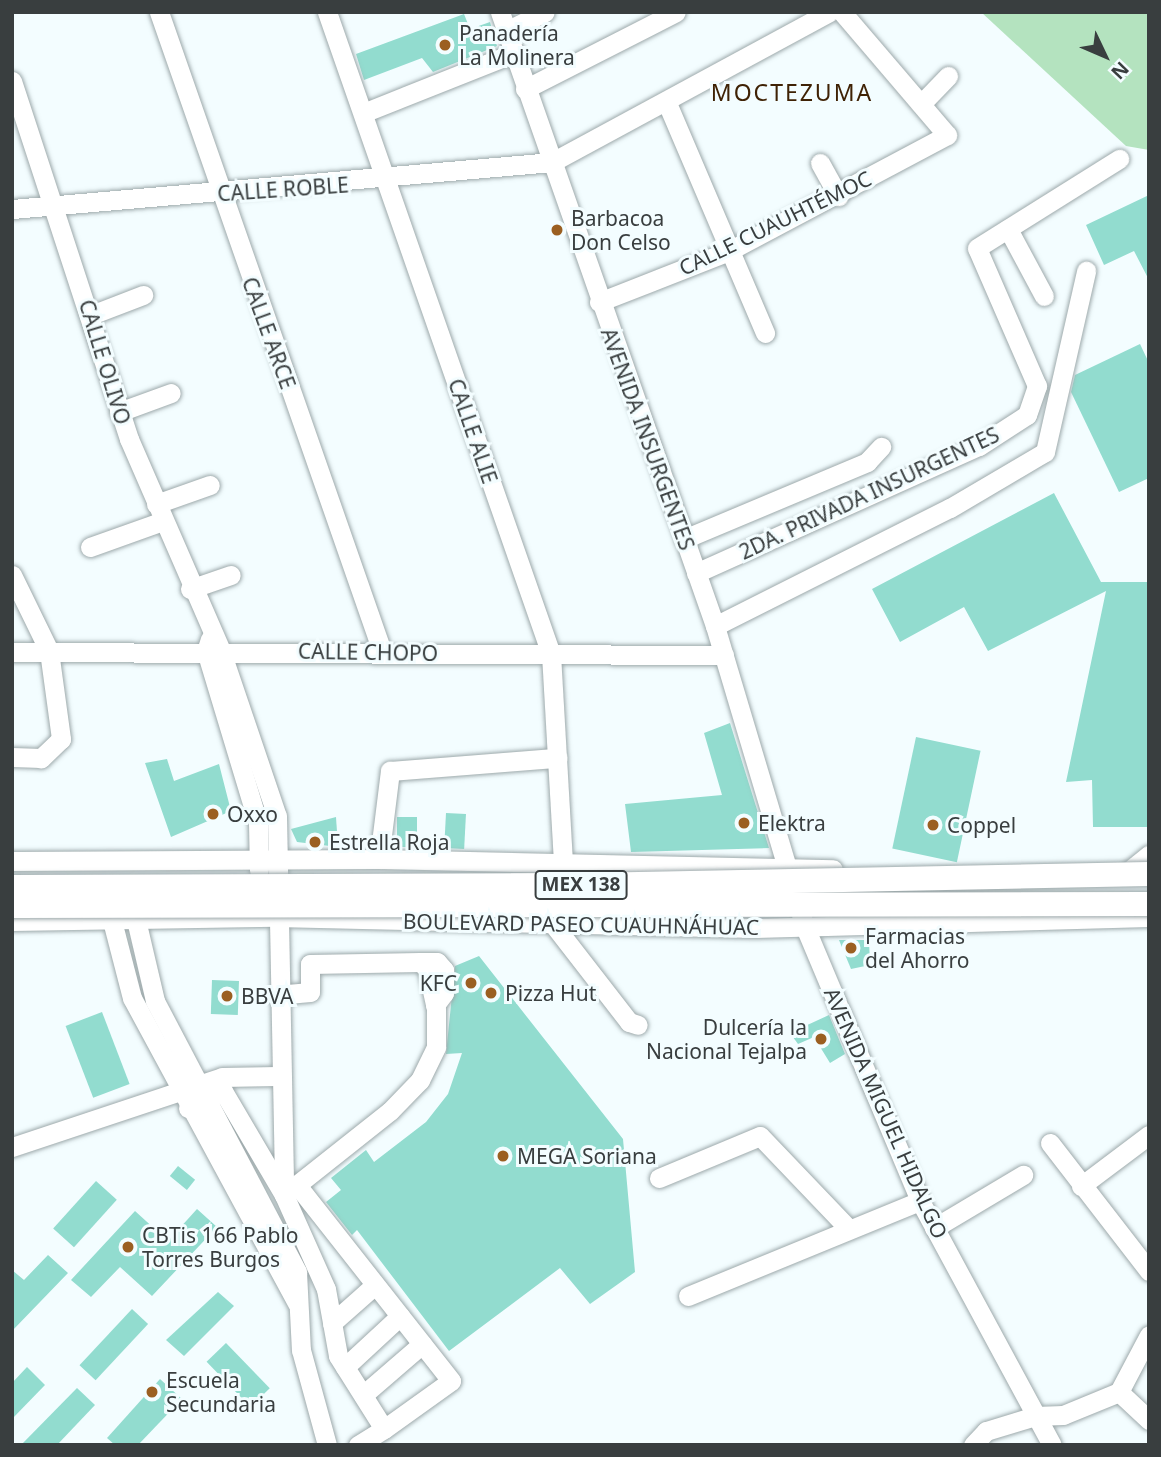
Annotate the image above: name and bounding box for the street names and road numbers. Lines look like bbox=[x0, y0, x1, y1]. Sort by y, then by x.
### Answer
street label: CALLE CUAUHTÉMOC bbox=[675, 166, 875, 280]
street label: CALLE ROBLE bbox=[216, 172, 350, 206]
street label: CALLE ARCE bbox=[237, 274, 301, 392]
street label: CALLE OLIVO bbox=[74, 297, 136, 427]
street label: AVENIDA INSURGENTES bbox=[596, 324, 700, 554]
street label: CALLE ALIE bbox=[443, 375, 503, 487]
street label: 2DA. PRIVADA INSURGENTES bbox=[735, 422, 1003, 564]
street label: CALLE CHOPO bbox=[298, 638, 438, 666]
road number: MEX 138 bbox=[534, 870, 628, 900]
street label: BOULEVARD PASEO CUAUHNÁHUAC bbox=[403, 908, 759, 940]
street label: AVENIDA MIGUEL HIDALGO bbox=[819, 984, 953, 1242]

